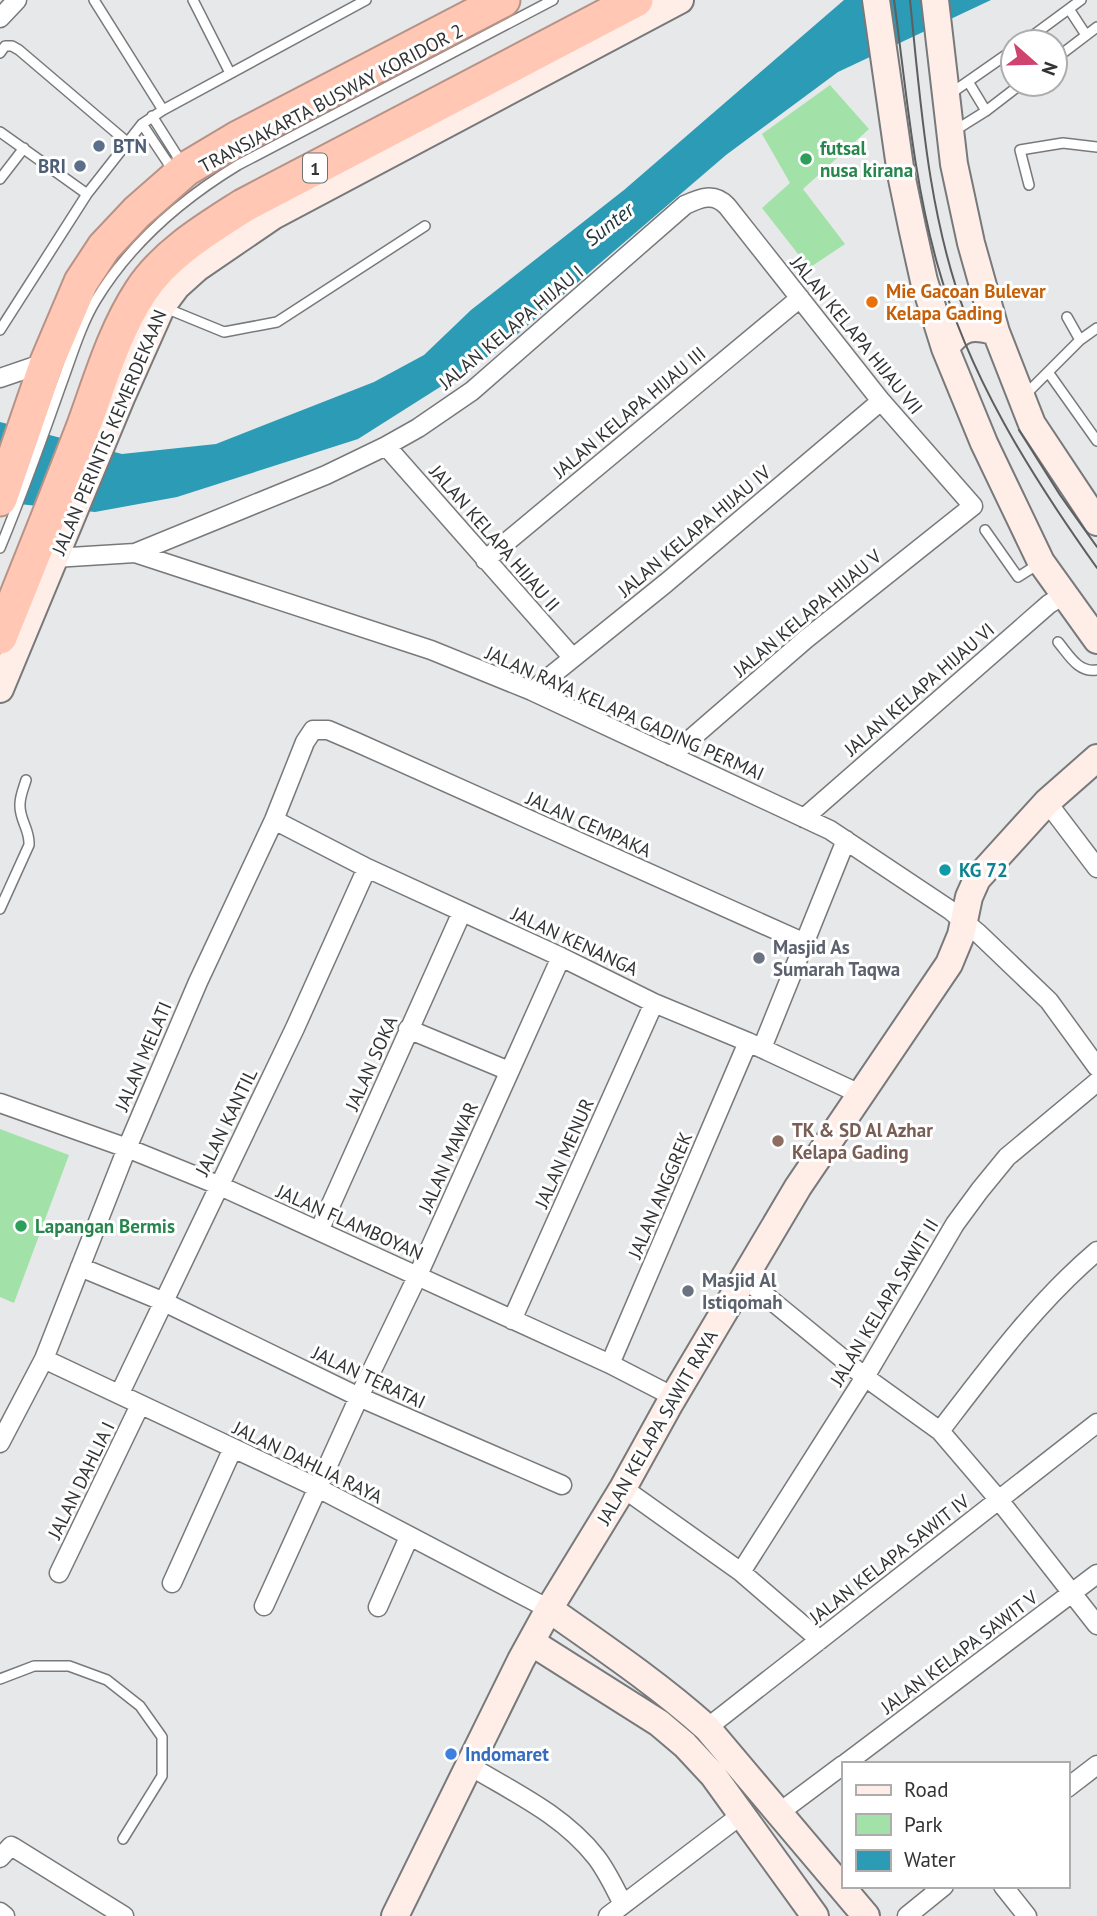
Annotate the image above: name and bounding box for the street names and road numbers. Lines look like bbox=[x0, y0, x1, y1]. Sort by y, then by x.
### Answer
street label: TRANSJAKARTA BUSWAY KORIDOR 2 bbox=[195, 18, 467, 178]
road number: 1 bbox=[303, 154, 327, 182]
street label: JALAN KELAPA HIJAU VII bbox=[785, 250, 928, 419]
street label: JALAN KELAPA HIJAU I bbox=[433, 260, 588, 395]
street label: JALAN PERINTIS KEMERDEKAAN bbox=[46, 306, 172, 559]
street label: JALAN KELAPA HIJAU III bbox=[547, 341, 710, 484]
street label: JALAN KELAPA HIJAU II bbox=[424, 459, 565, 616]
street label: JALAN KELAPA HIJAU IV bbox=[612, 460, 775, 603]
street label: JALAN KELAPA HIJAU V bbox=[727, 544, 886, 683]
street label: JALAN KELAPA HIJAU VI bbox=[838, 617, 999, 761]
street label: JALAN RAYA KELAPA GADING PERMAI bbox=[481, 640, 768, 785]
street label: JALAN CEMPAKA bbox=[522, 785, 655, 862]
street label: JALAN KENANGA bbox=[507, 901, 642, 981]
street label: JALAN MELATI bbox=[109, 998, 177, 1115]
street label: JALAN SOKA bbox=[339, 1012, 402, 1115]
street label: JALAN KANTIL bbox=[189, 1064, 262, 1180]
street label: JALAN MENUR bbox=[529, 1095, 599, 1212]
street label: JALAN MAWAR bbox=[412, 1098, 483, 1217]
street label: JALAN ANGGREK bbox=[622, 1128, 697, 1263]
street label: JALAN FLAMBOYAN bbox=[272, 1178, 427, 1265]
street label: JALAN KELAPA SAWIT II bbox=[824, 1214, 943, 1391]
street label: JALAN KELAPA SAWIT RAYA bbox=[591, 1325, 723, 1530]
street label: JALAN TERATAI bbox=[308, 1340, 429, 1414]
street label: JALAN DAHLIA RAYA bbox=[228, 1415, 387, 1509]
street label: JALAN DAHLIA I bbox=[42, 1417, 120, 1544]
street label: JALAN KELAPA SAWIT IV bbox=[803, 1489, 974, 1630]
street label: JALAN KELAPA SAWIT V bbox=[875, 1585, 1042, 1719]

